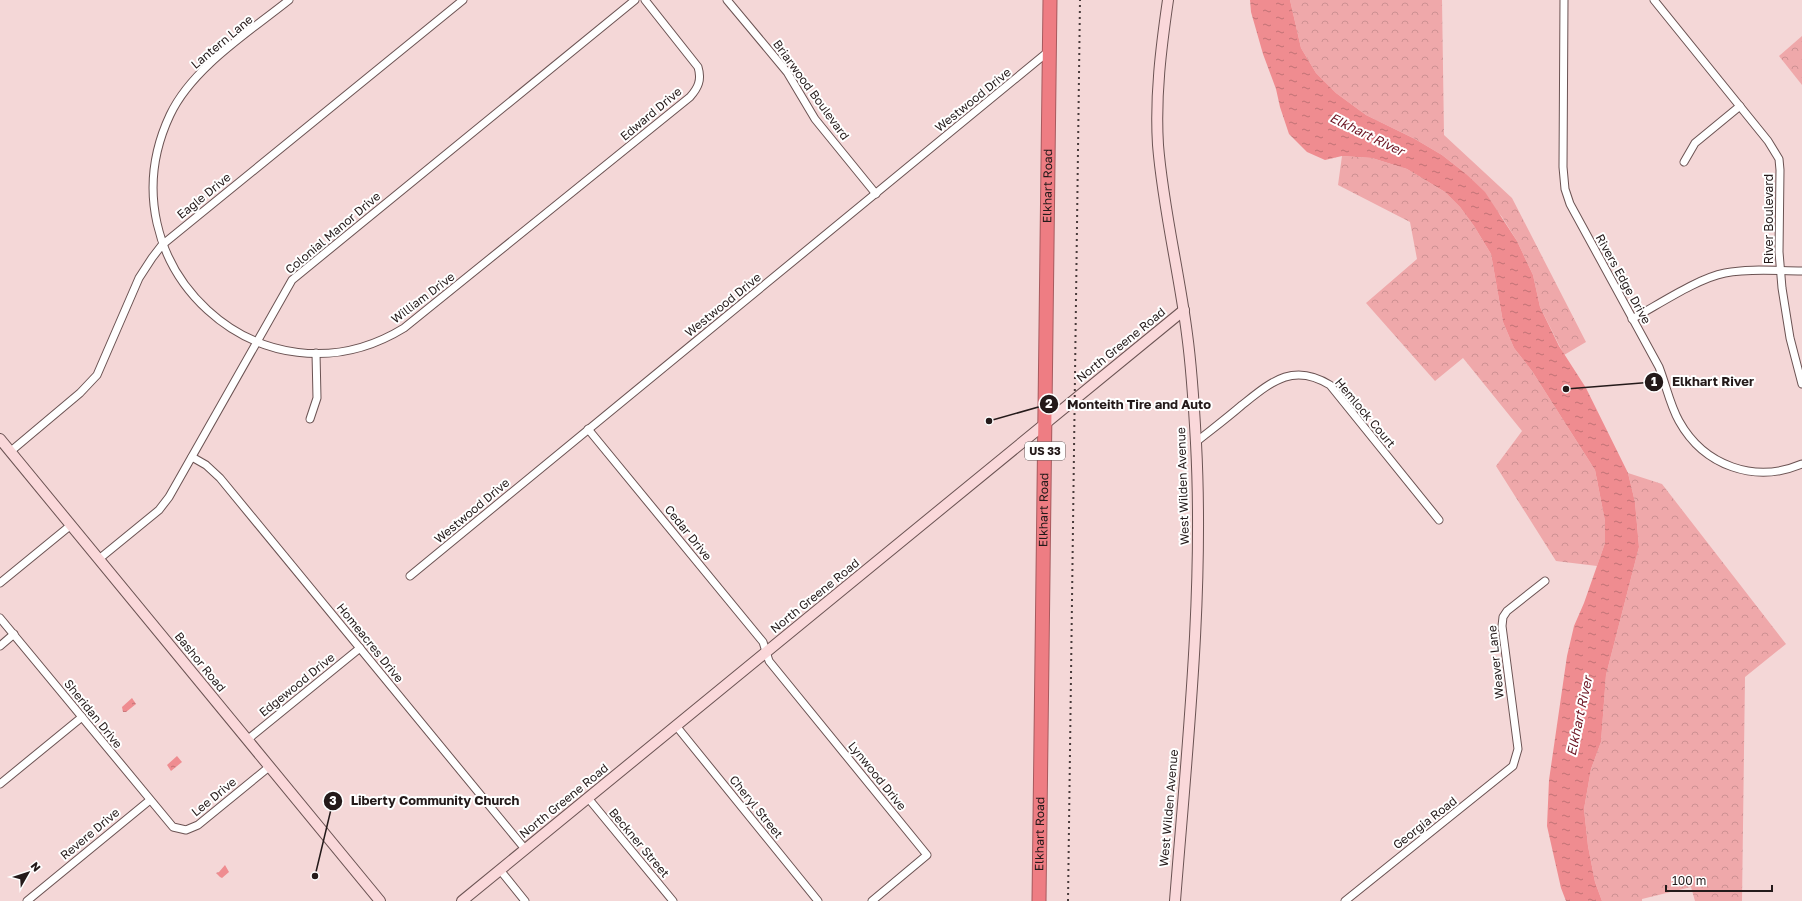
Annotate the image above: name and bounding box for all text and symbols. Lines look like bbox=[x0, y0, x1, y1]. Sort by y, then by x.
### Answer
street label: Lantern Lane bbox=[188, 11, 256, 72]
street label: Briarwood Boulevard bbox=[770, 37, 853, 143]
street label: Westwood Drive bbox=[932, 64, 1014, 135]
street label: Edward Drive bbox=[617, 84, 684, 144]
water label: Elkhart River bbox=[1327, 109, 1408, 160]
street label: Elkhart Road bbox=[1039, 149, 1055, 223]
street label: Eagle Drive bbox=[174, 169, 234, 222]
street label: River Boulevard bbox=[1761, 174, 1776, 264]
street label: Colonial Manor Drive bbox=[282, 188, 383, 277]
street label: Rivers Edge Drive bbox=[1593, 231, 1654, 326]
street label: William Drive bbox=[388, 269, 457, 326]
street label: Westwood Drive bbox=[682, 269, 764, 340]
street label: North Greene Road bbox=[1073, 304, 1168, 385]
callout: Elkhart River bbox=[1644, 369, 1762, 394]
text: Elkhart River bbox=[1672, 373, 1754, 389]
text: 1 bbox=[1651, 374, 1657, 389]
street label: Hemlock Court bbox=[1332, 375, 1399, 451]
callout: Monteith Tire and Auto bbox=[1039, 392, 1219, 417]
text: 2 bbox=[1045, 396, 1053, 411]
text: Monteith Tire and Auto bbox=[1067, 396, 1211, 412]
street label: West Wilden Avenue bbox=[1173, 427, 1192, 545]
road number: US 33 bbox=[1025, 442, 1065, 460]
street label: Elkhart Road bbox=[1035, 473, 1051, 547]
street label: Westwood Drive bbox=[431, 475, 512, 546]
street label: Cedar Drive bbox=[662, 502, 715, 563]
street label: North Greene Road bbox=[767, 555, 862, 636]
street label: Homeacres Drive bbox=[334, 600, 407, 685]
street label: Weaver Lane bbox=[1484, 625, 1507, 700]
street label: Bashor Road bbox=[172, 629, 229, 695]
street label: Edgewood Drive bbox=[256, 650, 338, 720]
water label: Elkhart River bbox=[1563, 673, 1596, 757]
street label: Sheridan Drive bbox=[61, 676, 126, 751]
street label: Lynwood Drive bbox=[845, 738, 910, 813]
street label: West Wilden Avenue bbox=[1156, 749, 1181, 867]
street label: North Greene Road bbox=[516, 760, 611, 841]
street label: Cheryl Street bbox=[726, 772, 786, 841]
street label: Lee Drive bbox=[188, 774, 239, 819]
callout: Liberty Community Church bbox=[323, 788, 527, 813]
text: Liberty Community Church bbox=[351, 792, 519, 808]
text: 3 bbox=[329, 793, 337, 808]
street label: Georgia Road bbox=[1390, 793, 1460, 852]
street label: Elkhart Road bbox=[1031, 797, 1047, 871]
street label: Revere Drive bbox=[57, 805, 122, 863]
street label: Beckner Street bbox=[606, 805, 673, 881]
north arrow bbox=[8, 853, 48, 893]
text: N bbox=[28, 859, 44, 874]
scale bar bbox=[1666, 867, 1772, 893]
text: 100 m bbox=[1672, 873, 1706, 888]

